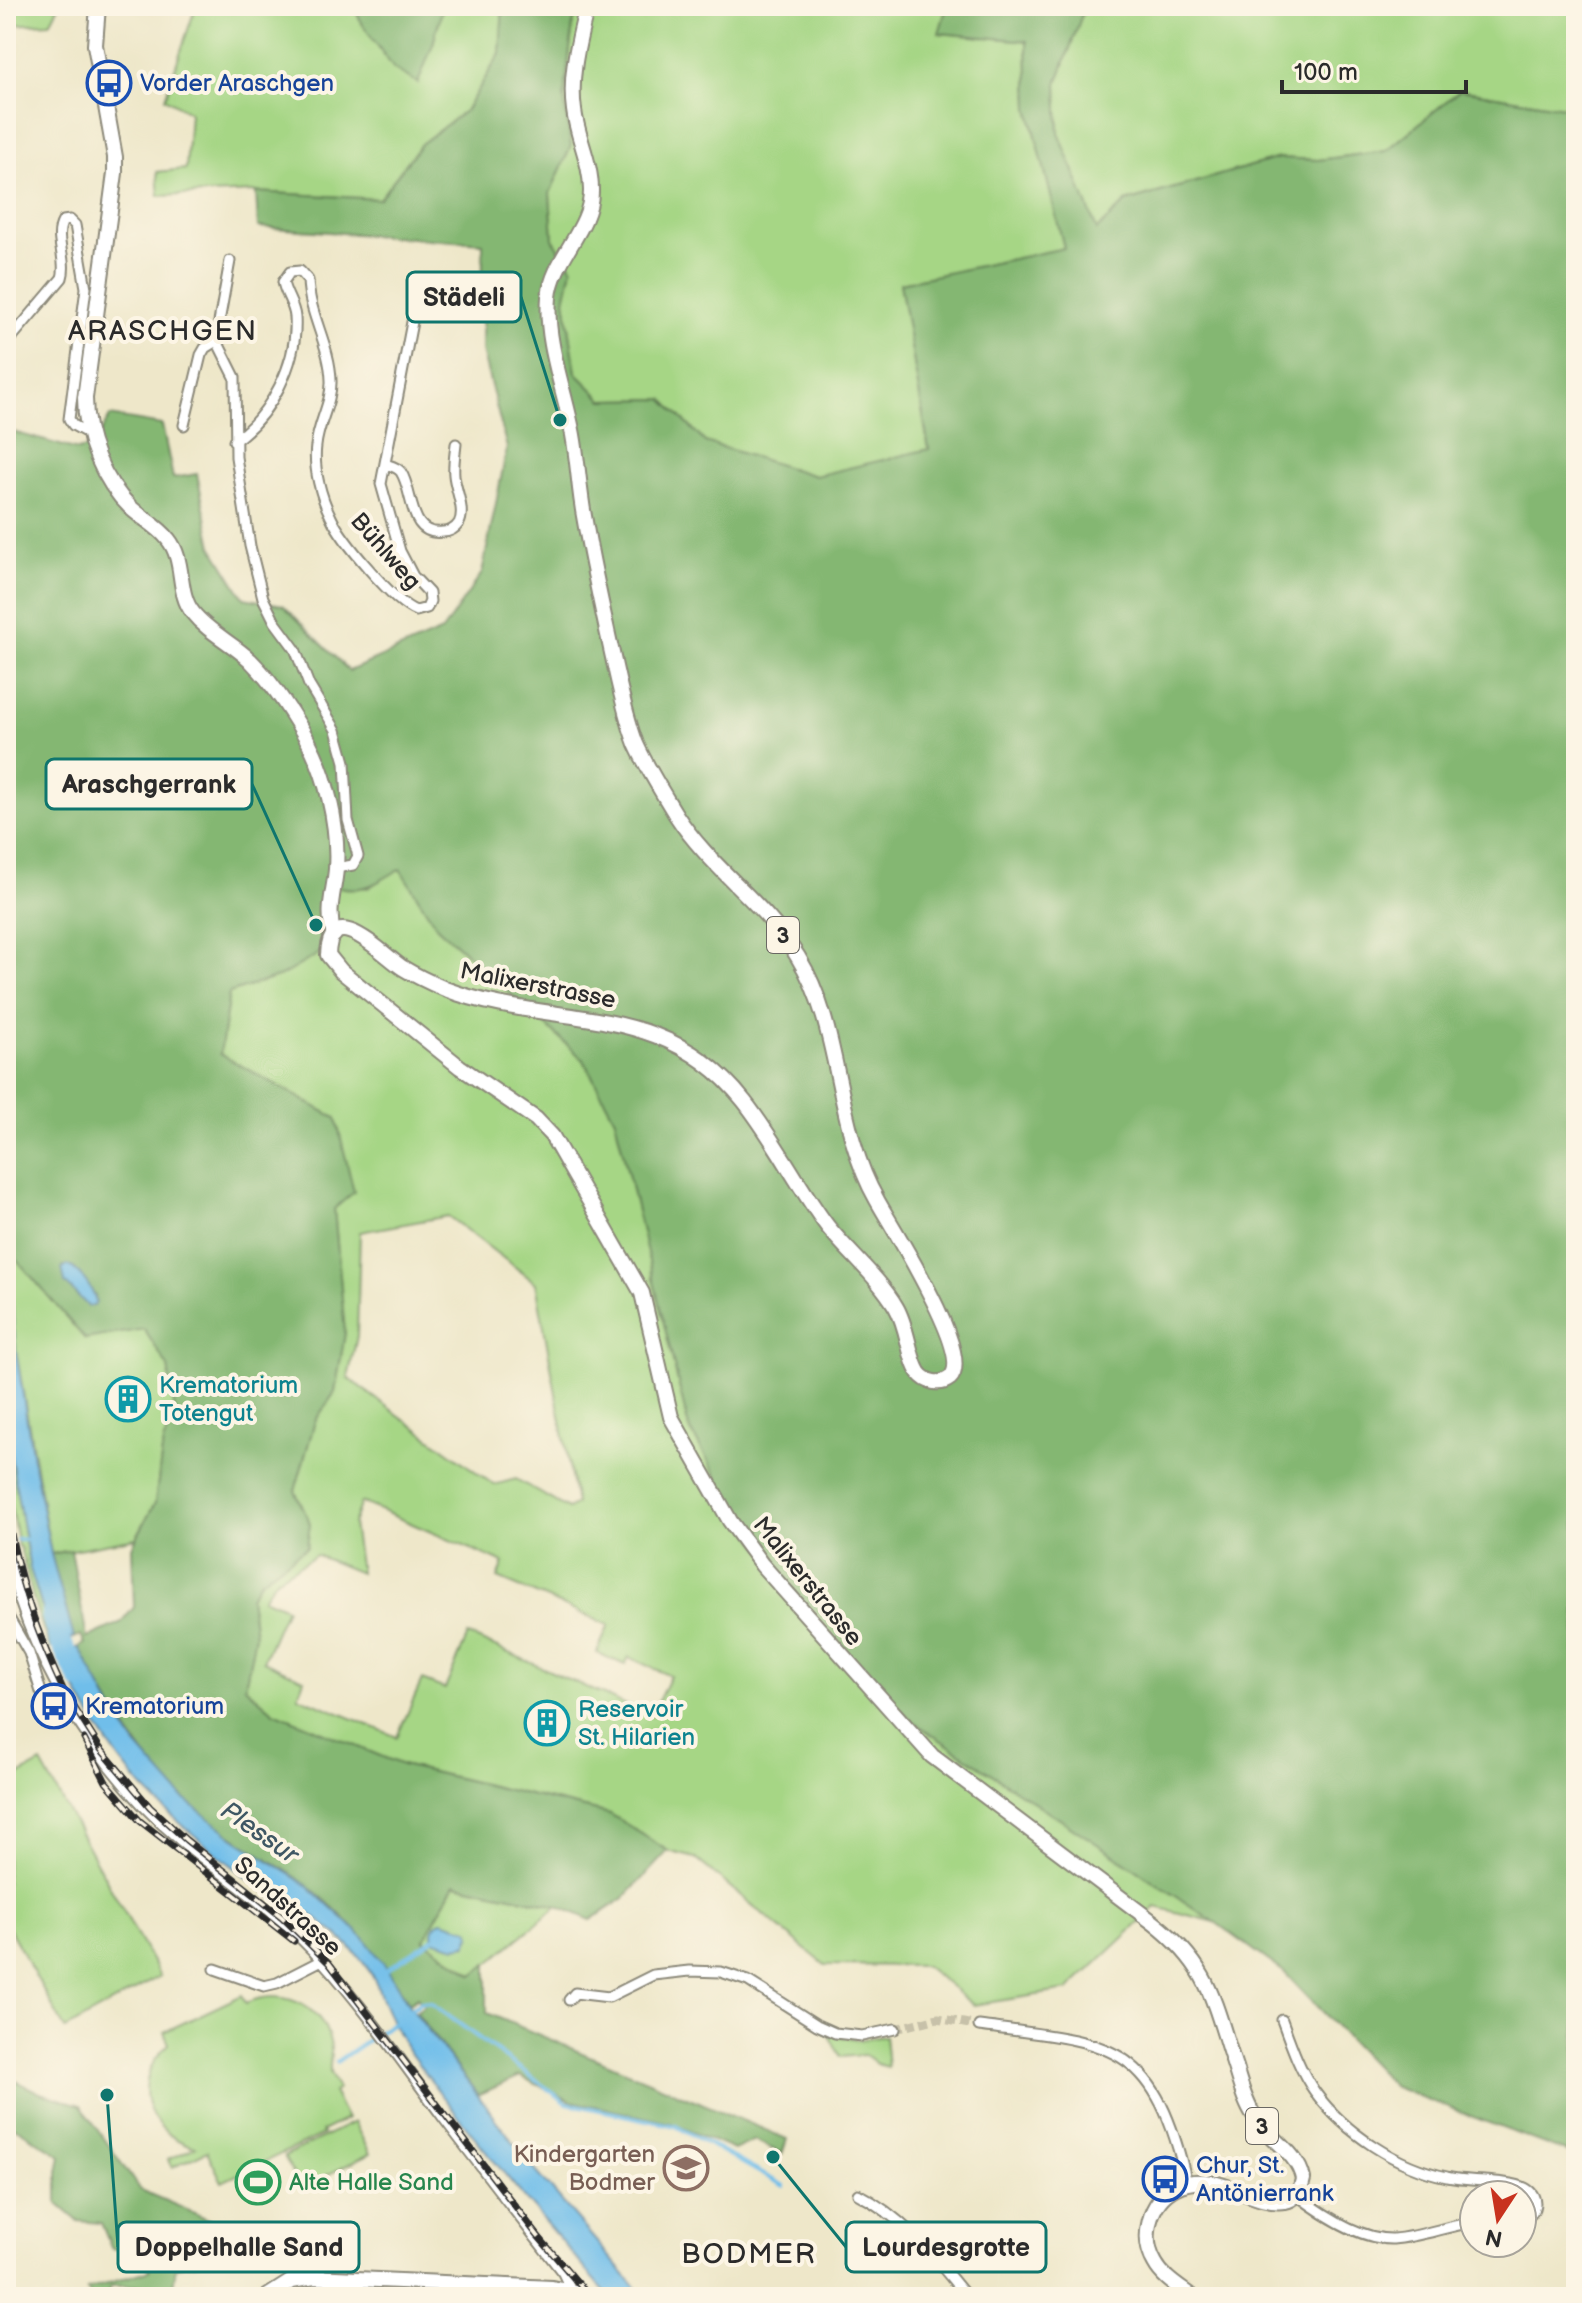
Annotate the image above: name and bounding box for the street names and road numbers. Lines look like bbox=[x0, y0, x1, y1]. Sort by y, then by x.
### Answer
street label: Bühlweg bbox=[344, 507, 427, 596]
road number: 3 bbox=[767, 917, 799, 953]
street label: Malixerstrasse bbox=[458, 956, 618, 1015]
street label: Malixerstrasse bbox=[747, 1511, 869, 1652]
street label: Sandstrasse bbox=[228, 1851, 347, 1962]
road number: 3 bbox=[1246, 2108, 1278, 2144]

